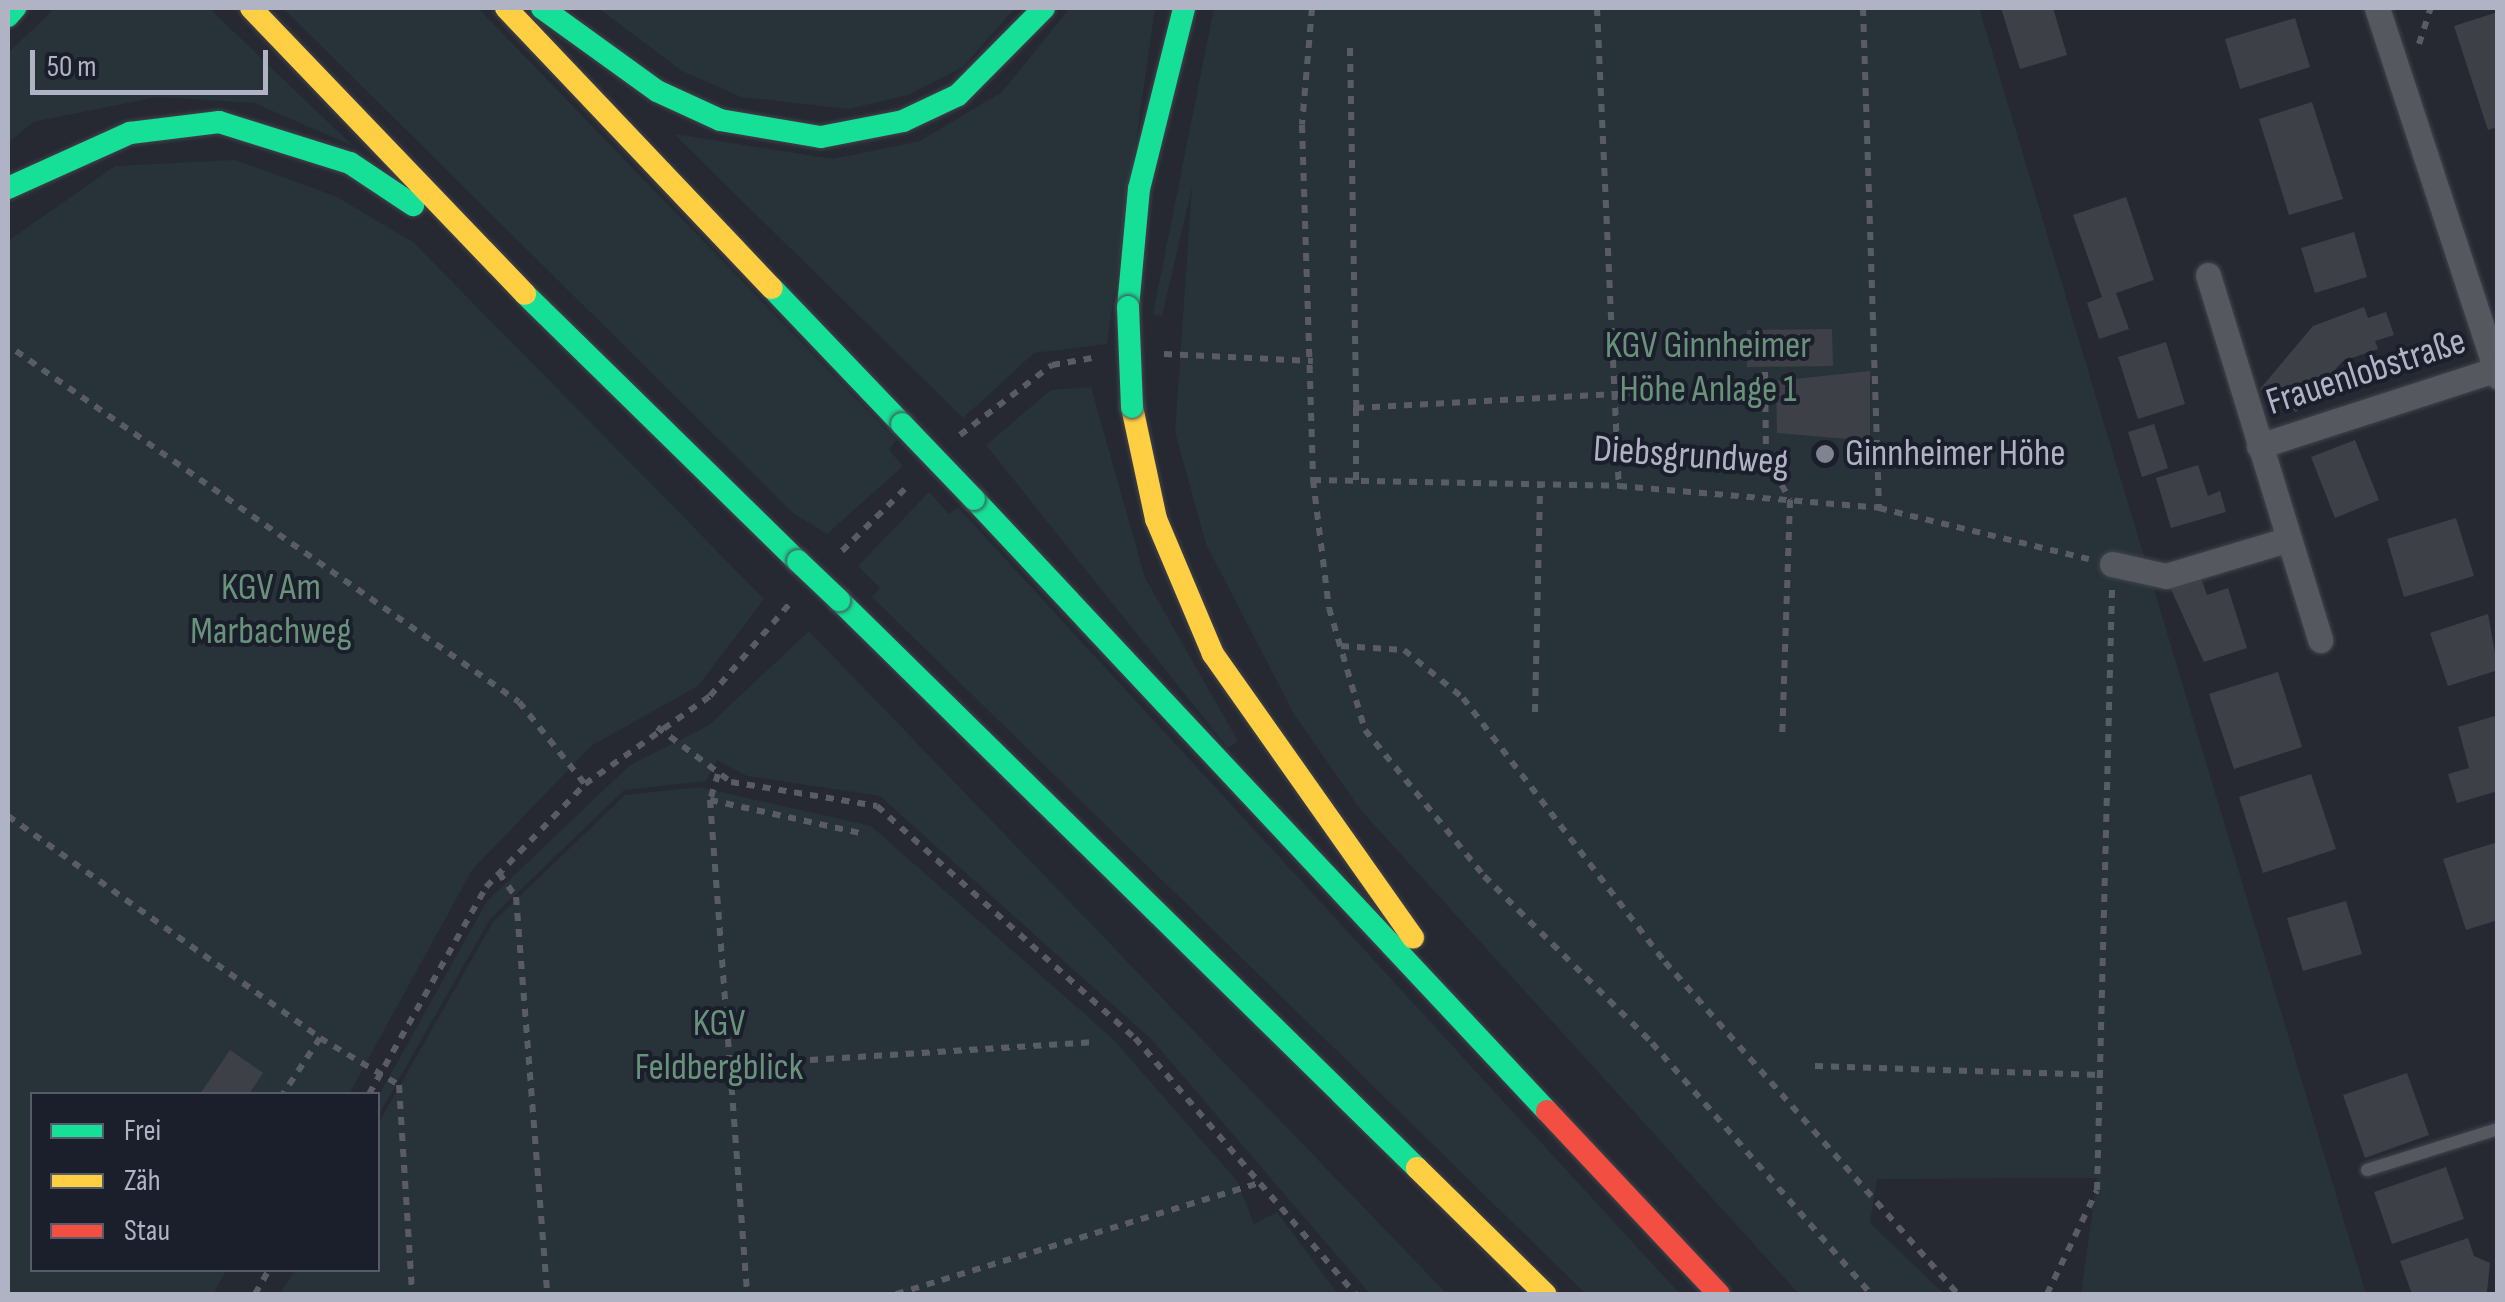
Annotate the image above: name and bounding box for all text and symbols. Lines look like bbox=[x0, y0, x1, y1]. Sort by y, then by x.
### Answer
scale bar bbox=[35, 30, 272, 92]
text: 50 m bbox=[47, 49, 96, 85]
street label: Frauenlobstraße bbox=[2261, 318, 2471, 426]
park label: KGV Ginnheimer Höhe Anlage 1 bbox=[1605, 323, 1811, 412]
street label: Diebsgrundweg bbox=[1592, 426, 1790, 486]
place label: Ginnheimer Höhe bbox=[1845, 431, 2065, 477]
marker: Ginnheimer Höhe bbox=[1814, 443, 1836, 465]
park label: KGV Am Marbachweg bbox=[190, 565, 352, 654]
park label: KGV Feldbergblick bbox=[635, 1001, 803, 1090]
legend bbox=[30, 1092, 380, 1272]
text: Frei bbox=[124, 1113, 161, 1149]
text: Zäh bbox=[124, 1163, 160, 1199]
text: Stau bbox=[124, 1213, 170, 1249]

